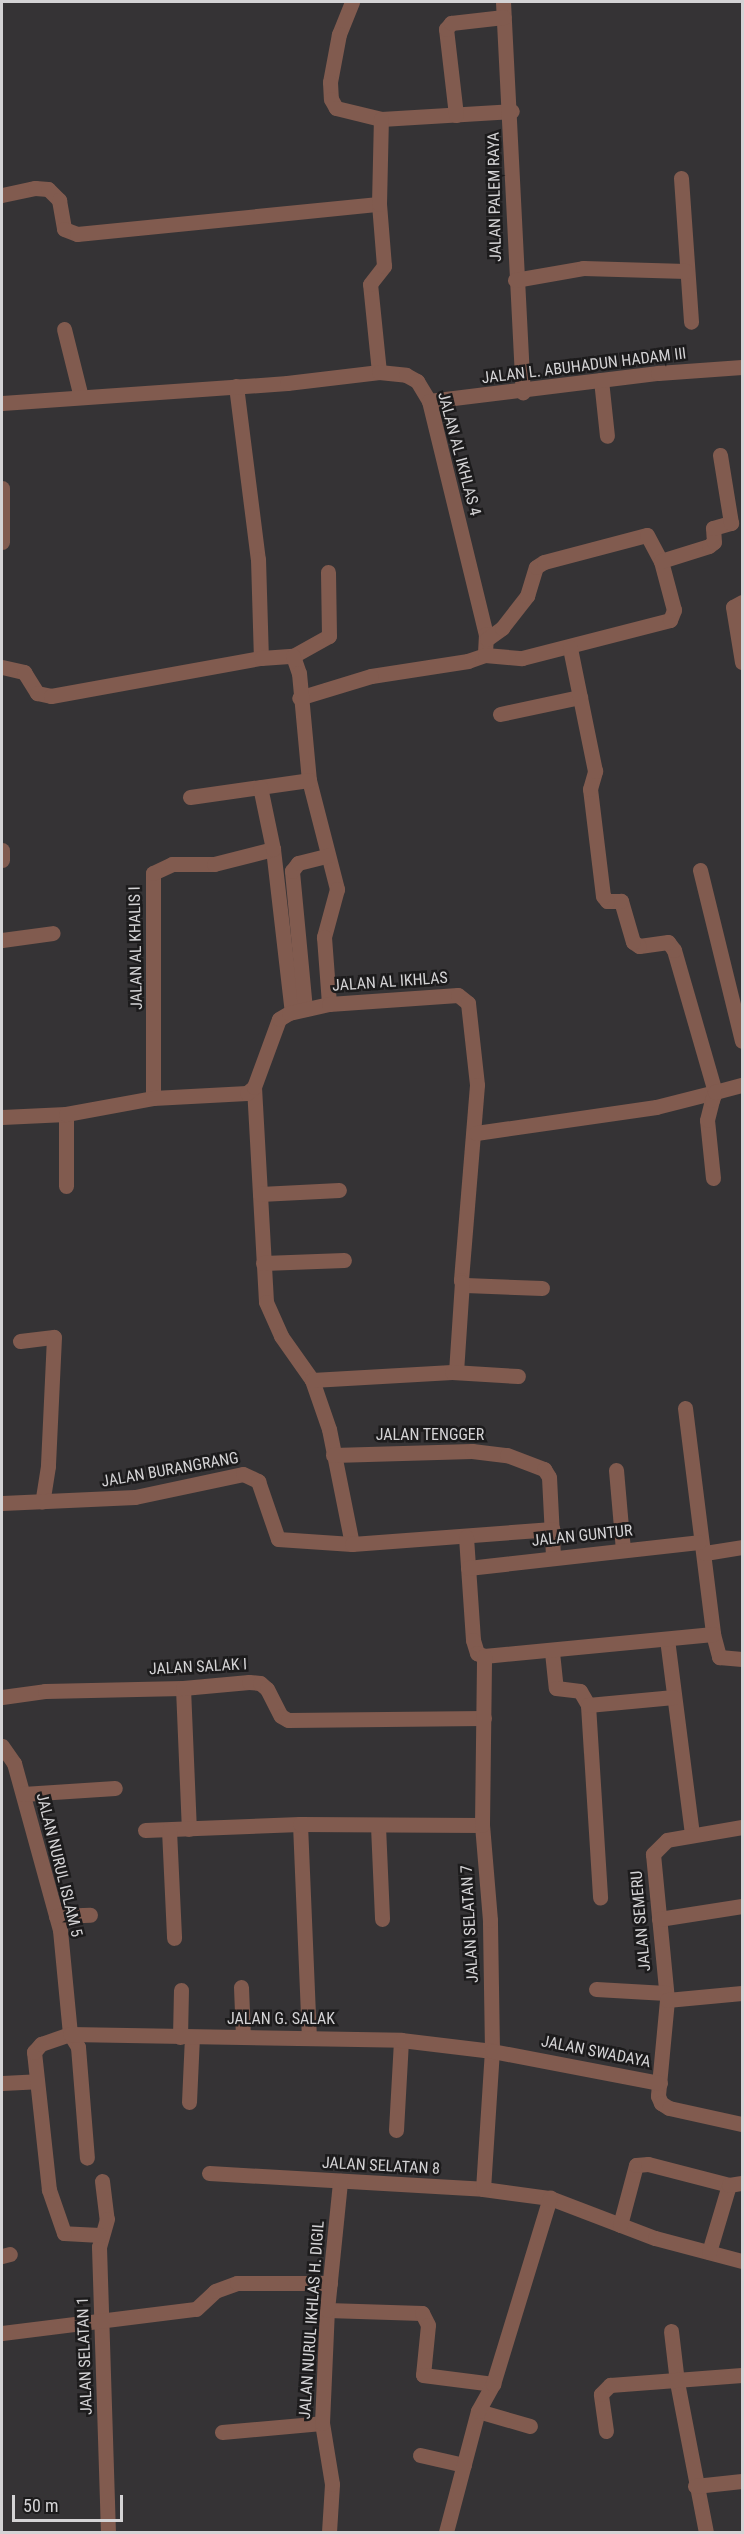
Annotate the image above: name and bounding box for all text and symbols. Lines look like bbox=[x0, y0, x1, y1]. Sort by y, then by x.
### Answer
street label: JALAN PALEM RAYA bbox=[484, 132, 506, 262]
street label: JALAN L. ABUHADUN HADAM III bbox=[481, 344, 687, 388]
street label: JALAN AL IKHLAS 4 bbox=[433, 390, 485, 518]
street label: JALAN AL KHALIS I bbox=[125, 886, 147, 1010]
street label: JALAN AL IKHLAS bbox=[332, 968, 448, 996]
street label: JALAN TENGGER bbox=[376, 1425, 484, 1445]
street label: JALAN BURANGRANG bbox=[100, 1448, 240, 1492]
street label: JALAN GUNTUR bbox=[531, 1521, 633, 1551]
street label: JALAN SALAK I bbox=[148, 1655, 248, 1679]
street label: JALAN NURUL ISLAM 5 bbox=[32, 1791, 86, 1939]
street label: JALAN SELATAN 7 bbox=[457, 1865, 483, 1983]
street label: JALAN SEMERU bbox=[627, 1870, 655, 1972]
street label: JALAN G. SALAK bbox=[227, 2009, 335, 2029]
street label: JALAN SWADAYA bbox=[540, 2032, 652, 2072]
street label: JALAN SELATAN 8 bbox=[322, 2153, 440, 2179]
street label: JALAN NURUL IKHLAS H. DIGIL bbox=[295, 2220, 329, 2420]
street label: JALAN SELATAN 1 bbox=[73, 2297, 97, 2415]
scale bar bbox=[15, 2483, 126, 2521]
text: 50 m bbox=[23, 2495, 58, 2516]

